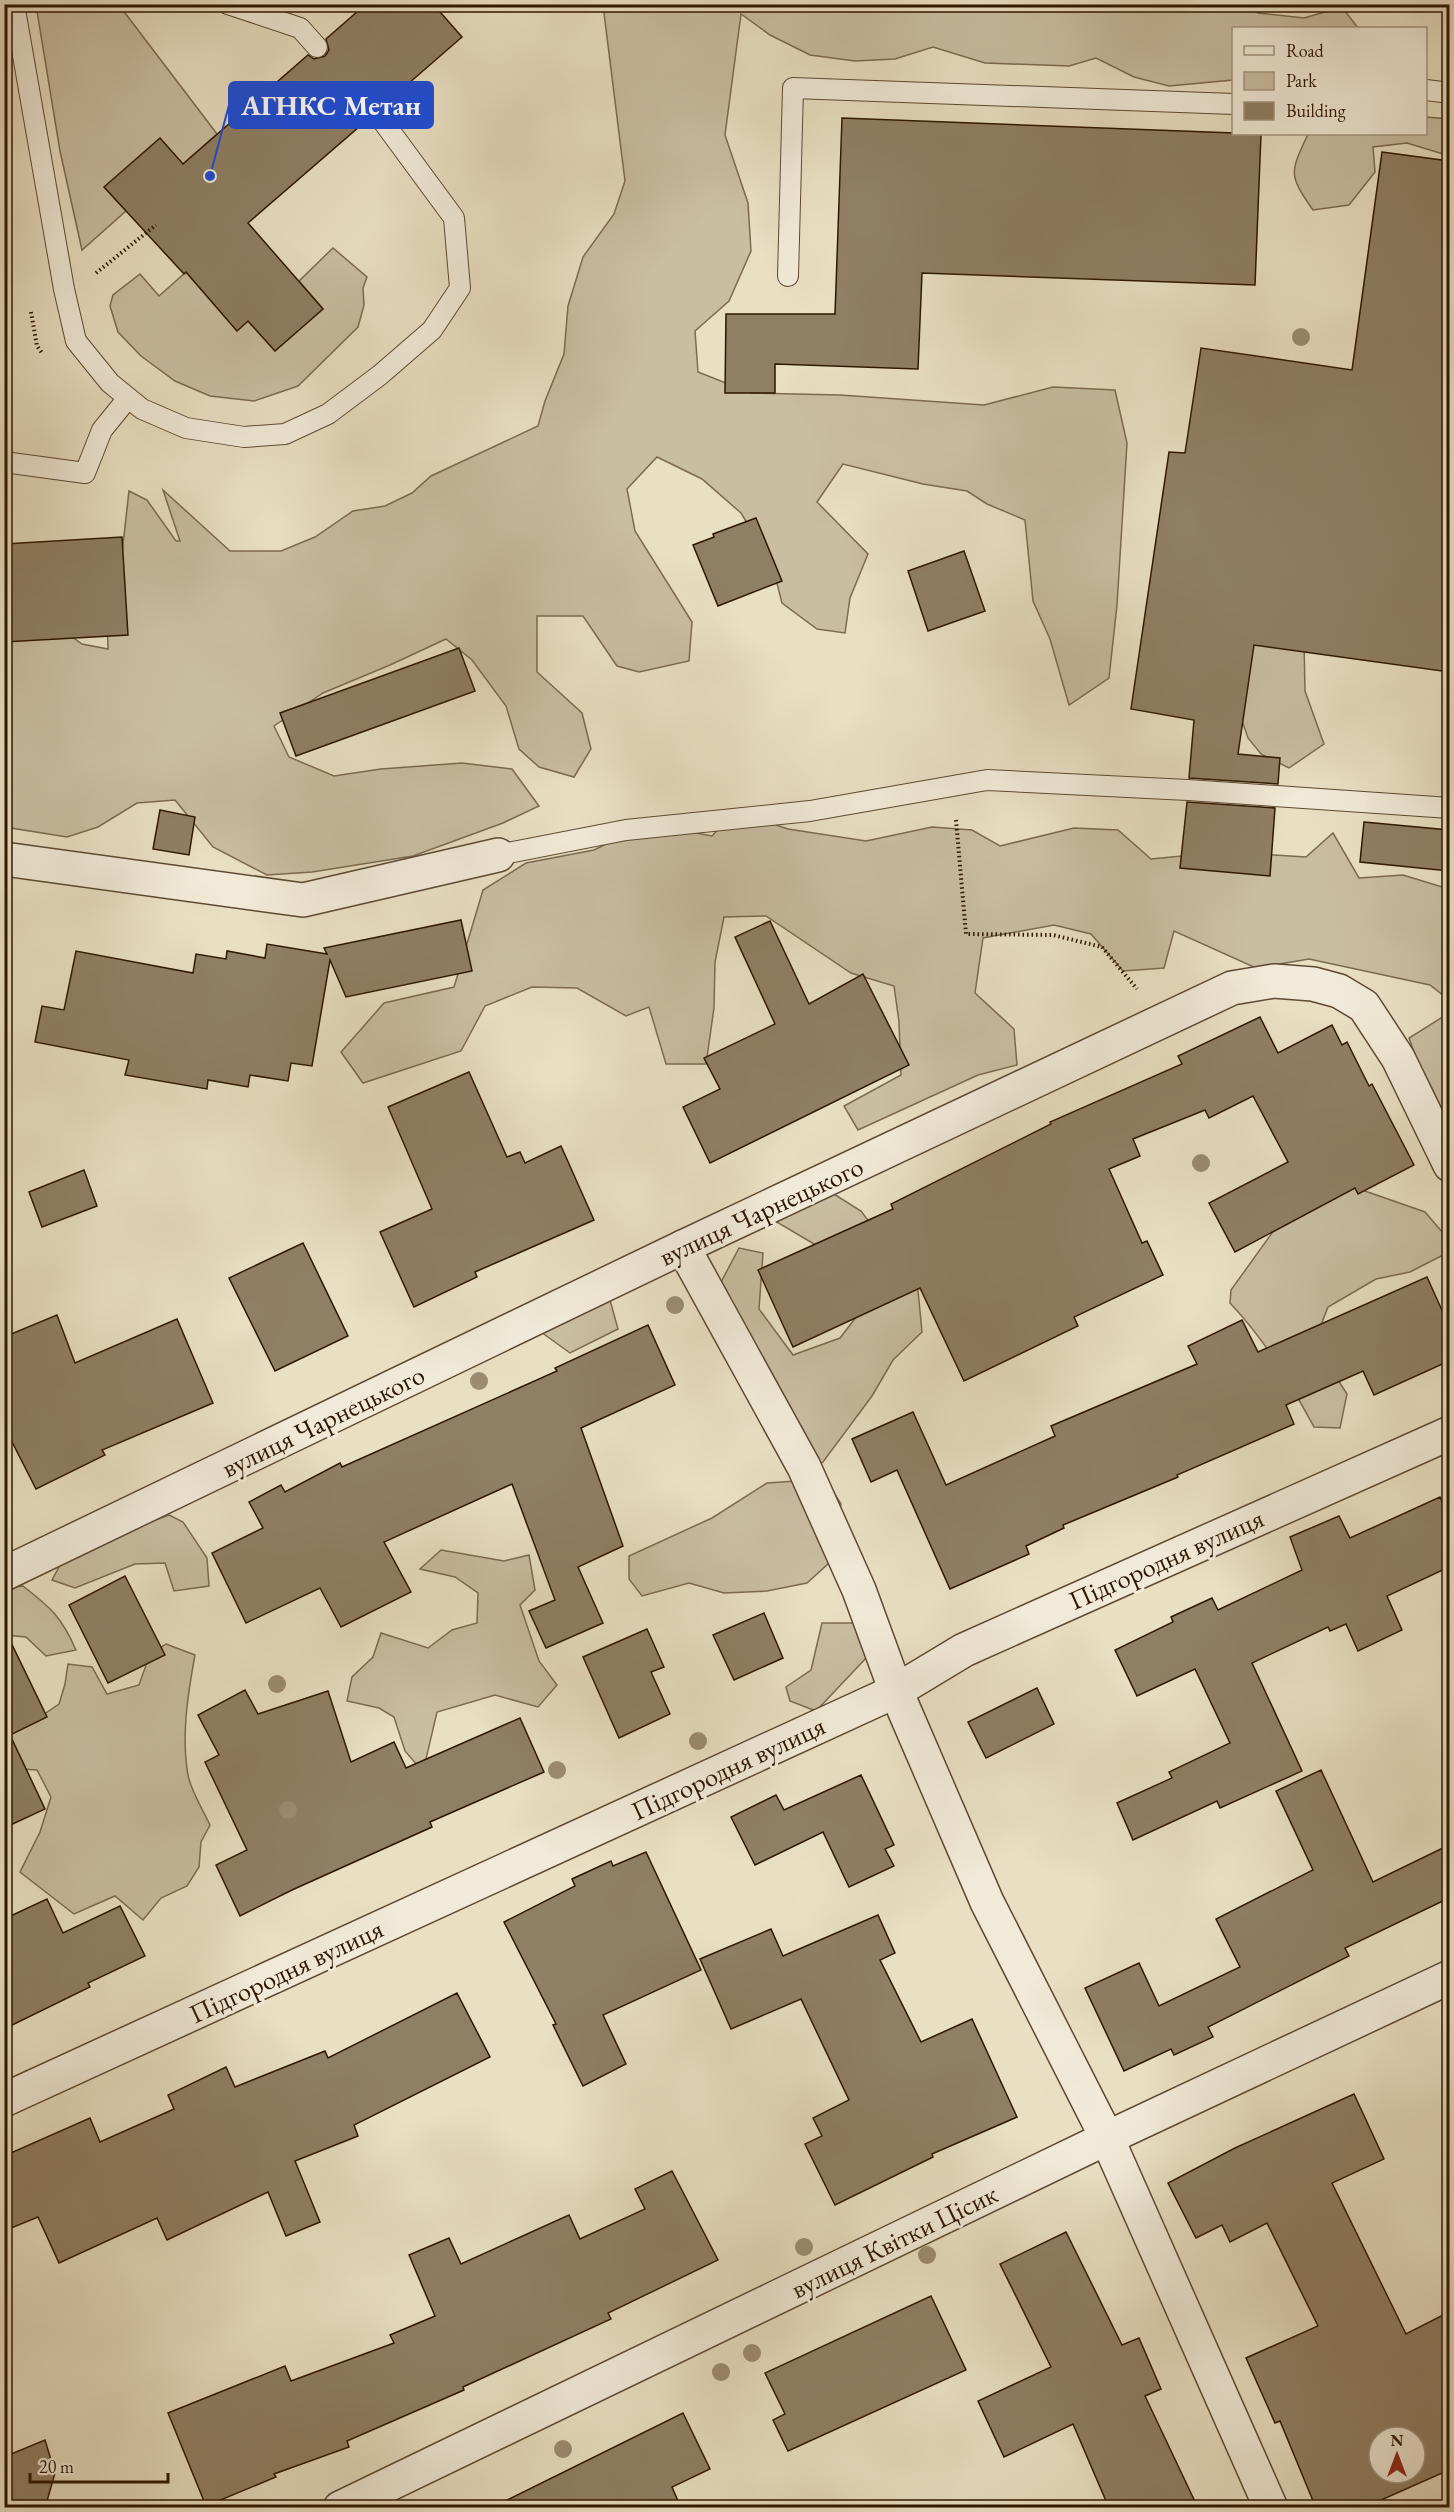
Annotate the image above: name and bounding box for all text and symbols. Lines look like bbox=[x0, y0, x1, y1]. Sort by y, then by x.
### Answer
legend bbox=[1232, 27, 1427, 135]
text: Road bbox=[1286, 39, 1325, 62]
text: Park bbox=[1286, 69, 1317, 92]
callout: АГНКС Метан bbox=[229, 82, 433, 128]
text: АГНКС Метан bbox=[240, 87, 421, 123]
text: Building bbox=[1286, 99, 1346, 122]
street label: вулиця Чарнецького bbox=[653, 1148, 869, 1274]
street label: вулиця Чарнецького bbox=[216, 1357, 430, 1485]
street label: Підгородня вулиця bbox=[1063, 1500, 1269, 1618]
street label: Підгородня вулиця bbox=[625, 1708, 831, 1828]
street label: Підгородня вулиця bbox=[183, 1911, 389, 2031]
street label: вулиця Квітки Цісик bbox=[785, 2176, 1003, 2306]
north arrow bbox=[1367, 2425, 1427, 2485]
text: N bbox=[1391, 2430, 1404, 2451]
scale bar bbox=[30, 2446, 168, 2484]
text: 20 m bbox=[39, 2455, 74, 2478]

